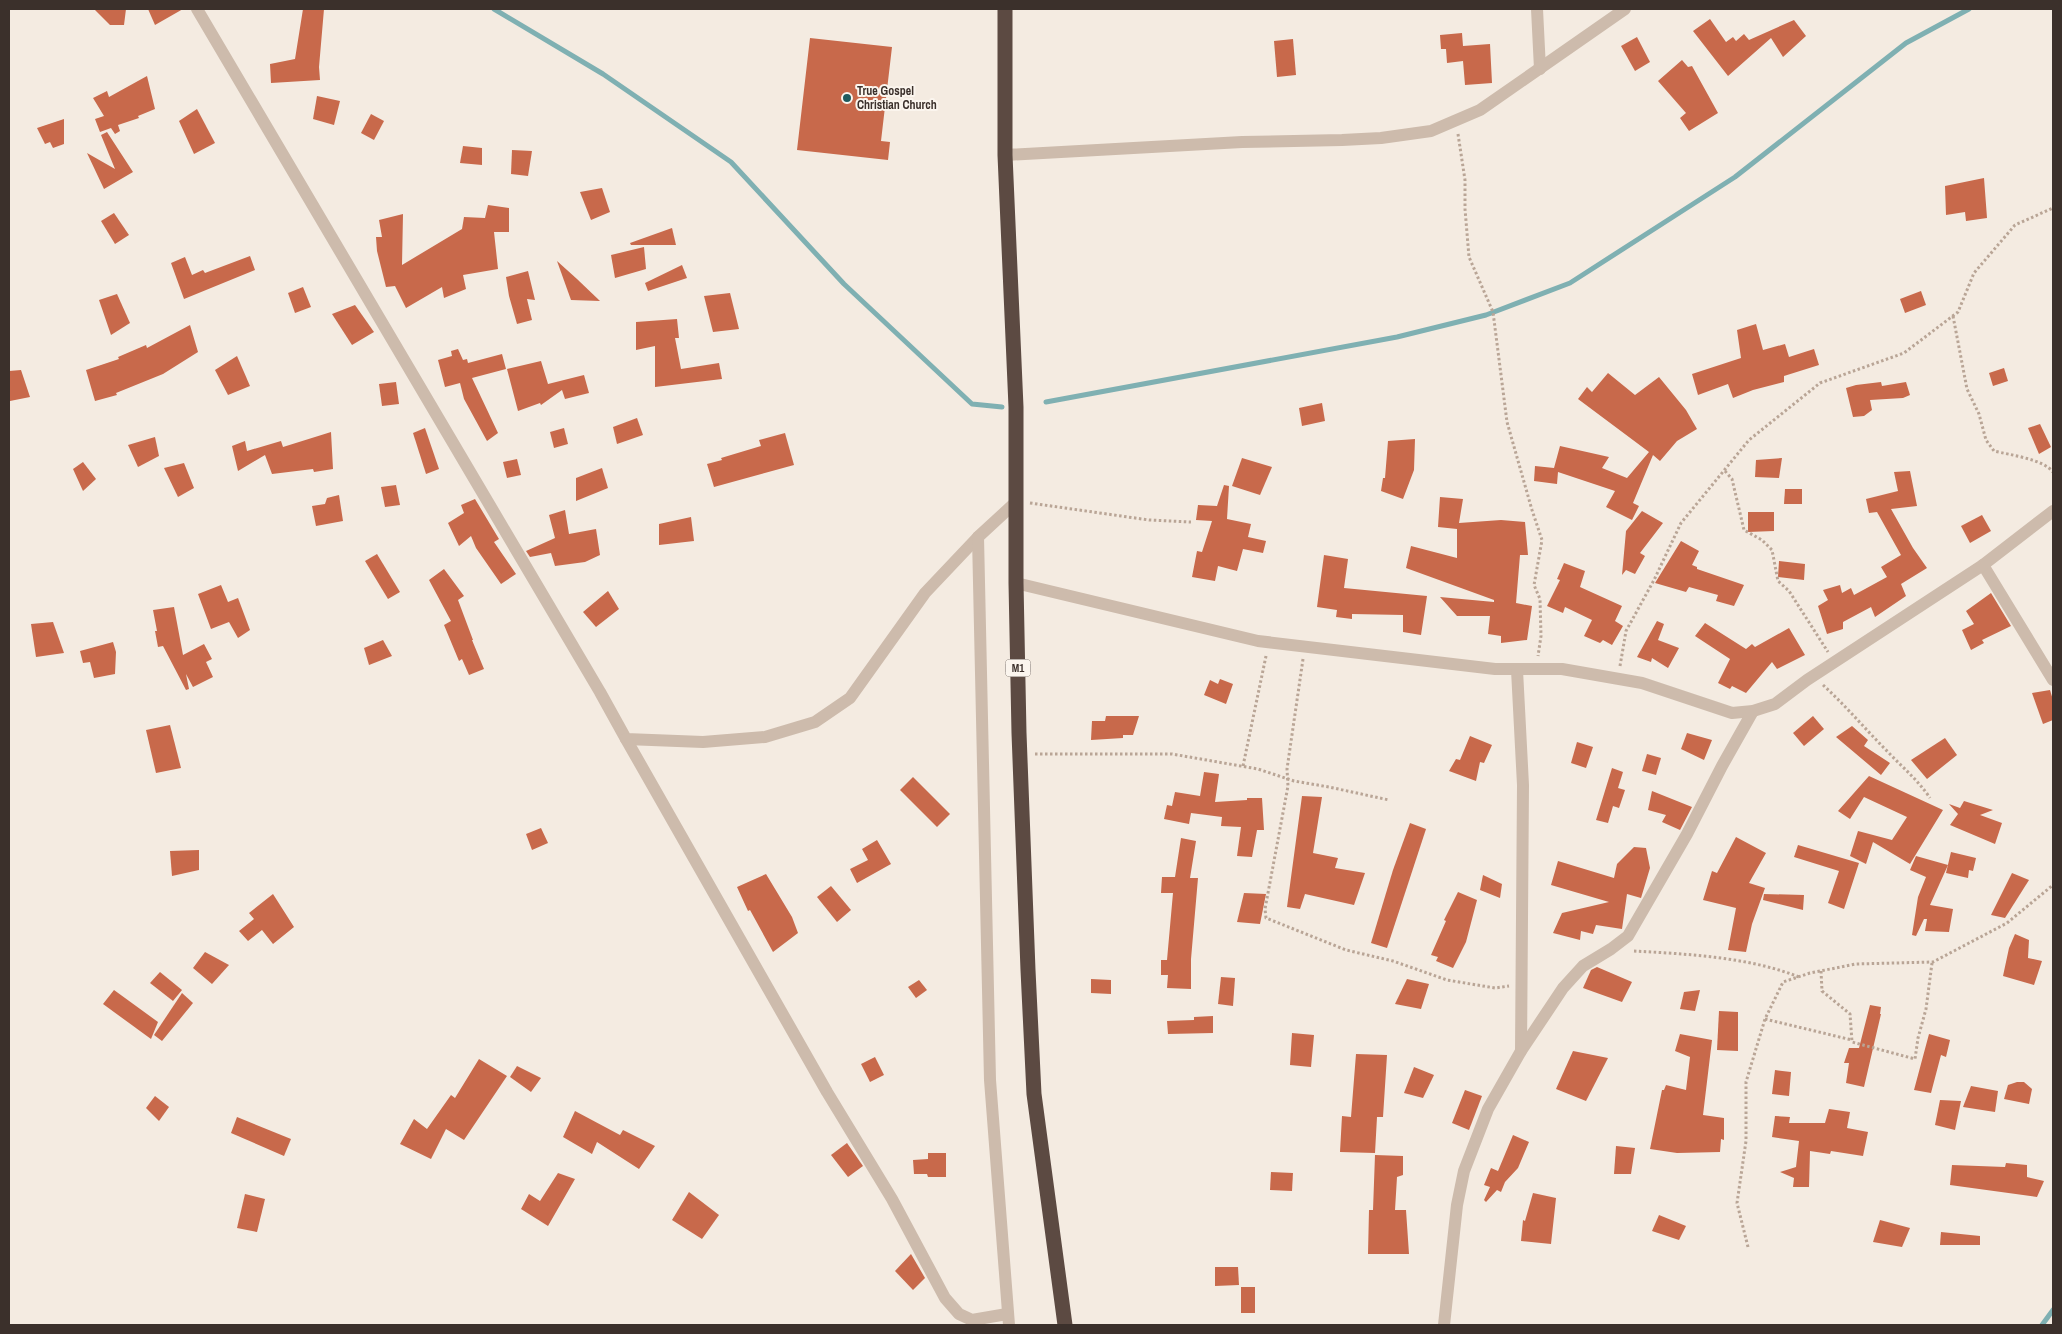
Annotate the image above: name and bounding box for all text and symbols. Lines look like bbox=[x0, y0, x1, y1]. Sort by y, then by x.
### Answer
place label: True Gospel Christian Church bbox=[857, 83, 937, 113]
marker: True Gospel Christian Church bbox=[841, 92, 853, 104]
road number: M1 bbox=[1006, 660, 1030, 676]

